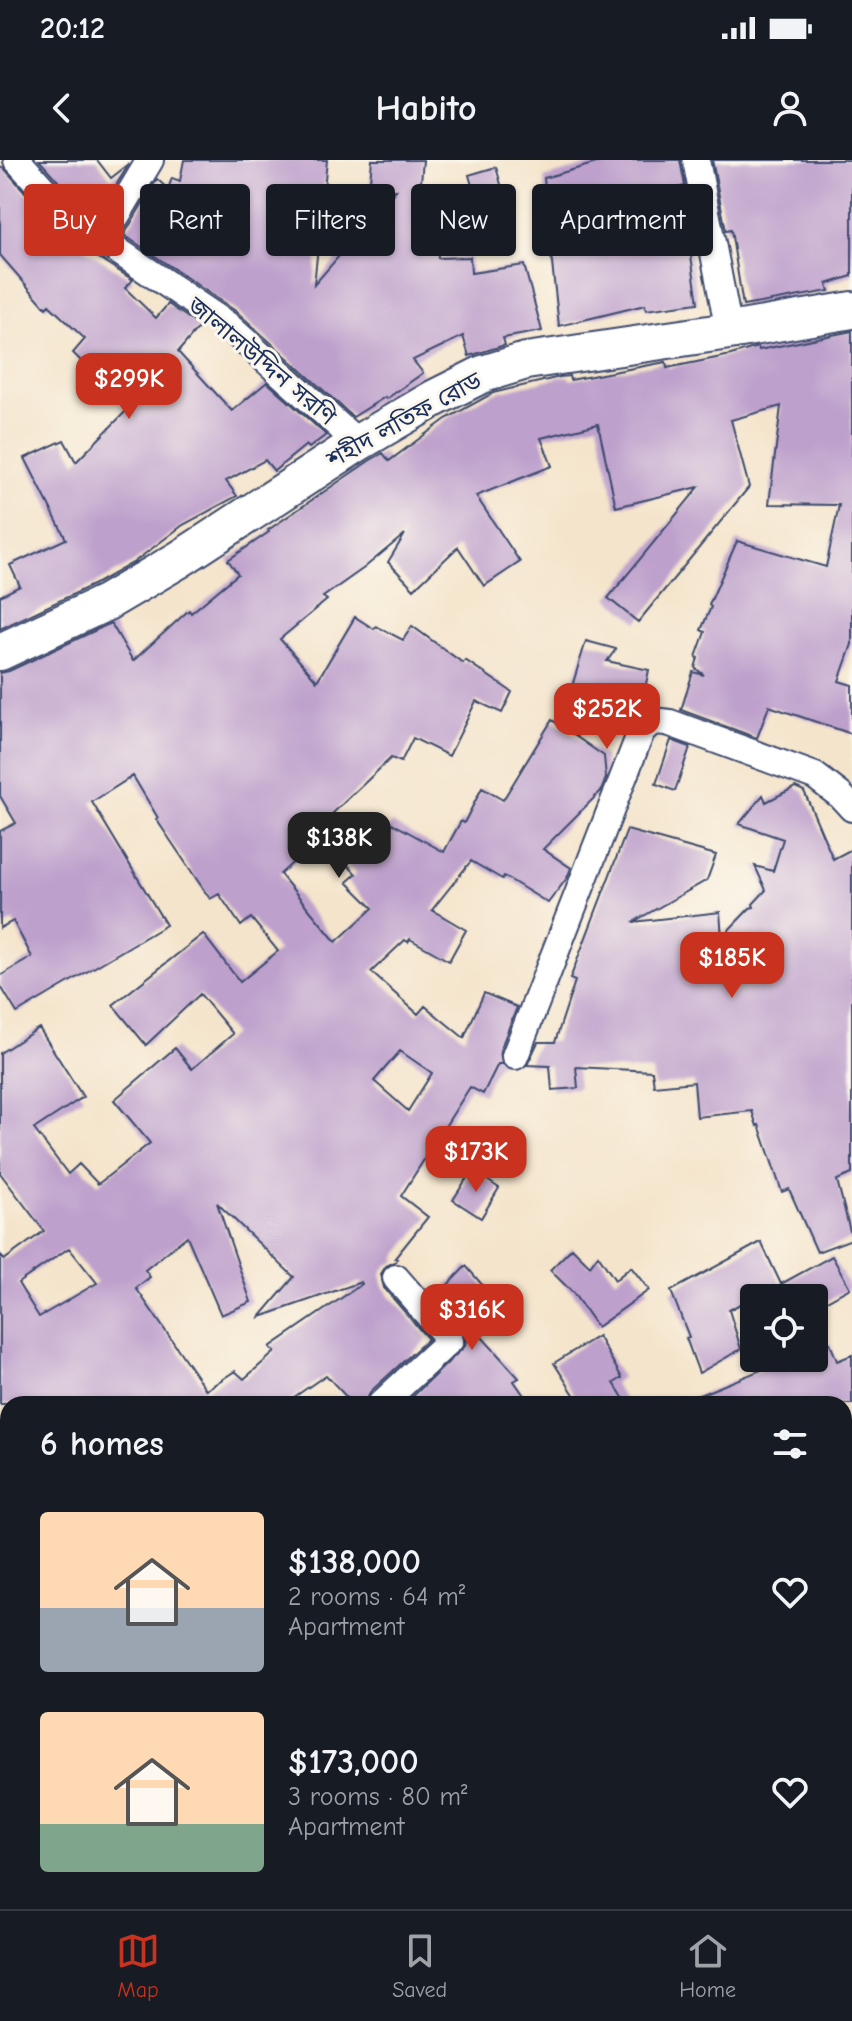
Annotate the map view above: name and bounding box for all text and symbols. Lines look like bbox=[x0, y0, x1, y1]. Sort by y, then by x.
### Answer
text: 20:12 bbox=[40, 11, 105, 46]
icon: back bbox=[40, 86, 84, 130]
icon: person bbox=[768, 86, 812, 130]
text: Habito bbox=[375, 88, 477, 129]
chip: Buy bbox=[24, 184, 124, 256]
chip: Rent bbox=[140, 184, 250, 256]
chip: Filters bbox=[266, 184, 395, 256]
chip: New bbox=[411, 184, 516, 256]
chip: Apartment bbox=[532, 184, 713, 256]
street label: জালালউদ্দিন সরণি bbox=[182, 290, 342, 432]
pin: $299K bbox=[73, 353, 185, 421]
text: $299K bbox=[94, 364, 164, 394]
street label: শহীদ লতিফ রোড bbox=[321, 366, 487, 474]
pin: $252K bbox=[551, 683, 663, 751]
text: $252K bbox=[572, 694, 642, 724]
pin: $138K bbox=[283, 812, 395, 880]
text: $138K bbox=[306, 823, 372, 853]
pin: $185K bbox=[676, 932, 788, 1000]
text: $185K bbox=[698, 943, 766, 973]
pin: $173K bbox=[420, 1126, 532, 1194]
text: $173K bbox=[443, 1137, 509, 1167]
pin: $316K bbox=[416, 1284, 528, 1352]
map controls bbox=[740, 1284, 828, 1372]
button: locate bbox=[740, 1284, 828, 1372]
text: $316K bbox=[439, 1295, 505, 1325]
icon: filters bbox=[768, 1422, 812, 1466]
text: 6 homes bbox=[40, 1424, 164, 1464]
text: $138,000 bbox=[288, 1542, 421, 1582]
icon: home bbox=[104, 1544, 200, 1640]
icon: heart bbox=[768, 1570, 812, 1614]
text: 2 rooms · 64 m² bbox=[288, 1582, 465, 1612]
text: Apartment bbox=[288, 1612, 404, 1642]
text: $173,000 bbox=[288, 1742, 419, 1782]
icon: home bbox=[104, 1744, 200, 1840]
icon: heart bbox=[768, 1770, 812, 1814]
text: 3 rooms · 80 m² bbox=[288, 1782, 467, 1812]
text: Apartment bbox=[288, 1812, 404, 1842]
tab: Map bbox=[116, 1929, 160, 2003]
tab: Saved bbox=[392, 1929, 447, 2003]
tab: Home bbox=[679, 1929, 736, 2003]

